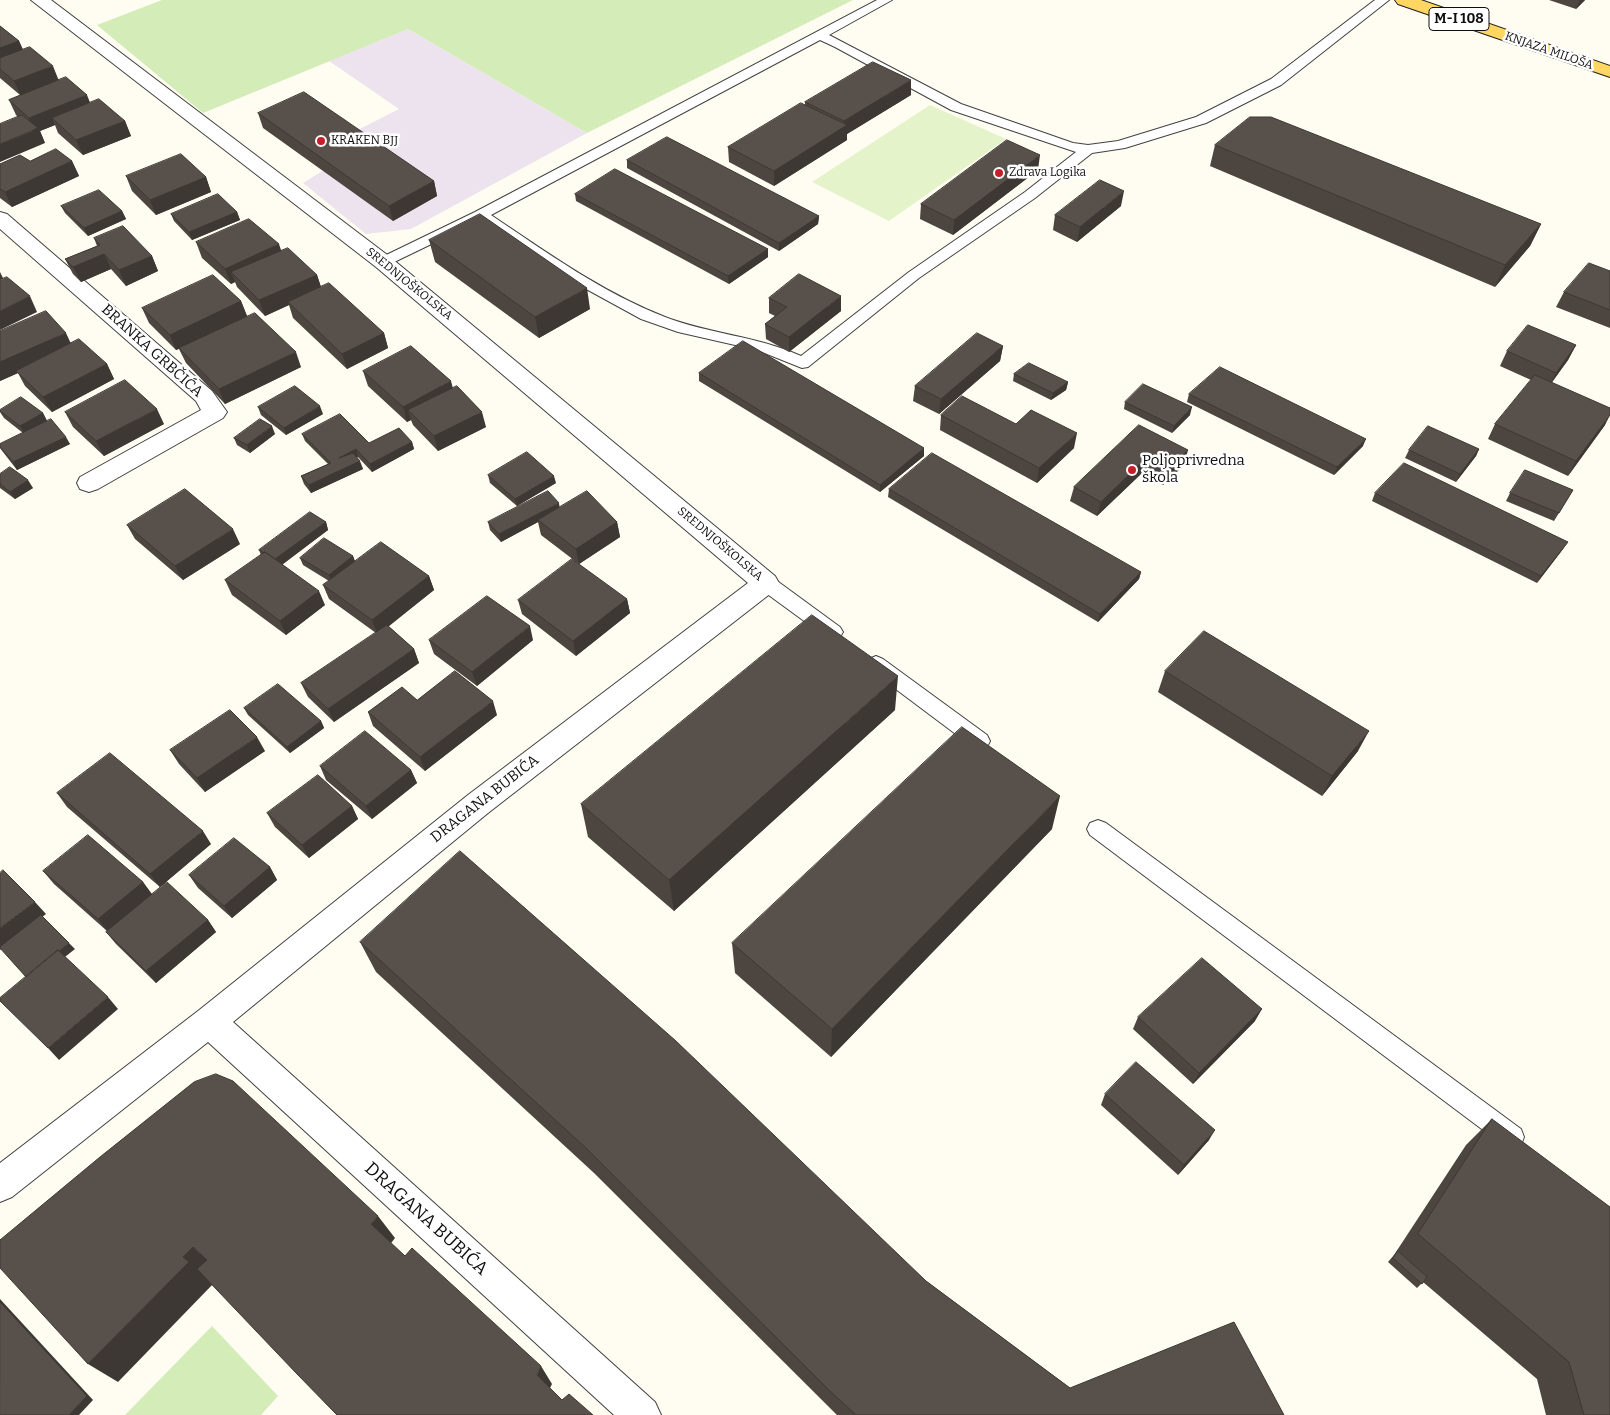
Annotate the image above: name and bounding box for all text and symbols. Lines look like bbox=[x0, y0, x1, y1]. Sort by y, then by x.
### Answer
road number: M-I 108 bbox=[1429, 8, 1489, 30]
street label: KNJAZA MILOŠA bbox=[1503, 29, 1595, 73]
place label: KRAKEN BJJ bbox=[331, 134, 398, 148]
marker: KRAKEN BJJ bbox=[315, 135, 327, 147]
place label: Zdrava Logika bbox=[1009, 166, 1086, 180]
marker: Zdrava Logika bbox=[993, 167, 1005, 179]
street label: SREDNJOŠKOLSKA bbox=[363, 245, 455, 323]
street label: BRANKA GRBČIĆA bbox=[98, 301, 206, 401]
place label: Poljoprivredna škola bbox=[1142, 452, 1245, 487]
marker: Poljoprivredna škola bbox=[1126, 464, 1138, 476]
street label: SREDNJOŠKOLSKA bbox=[674, 504, 766, 584]
street label: DRAGANA BUBIĆA bbox=[427, 751, 543, 847]
street label: DRAGANA BUBIĆA bbox=[360, 1158, 492, 1280]

